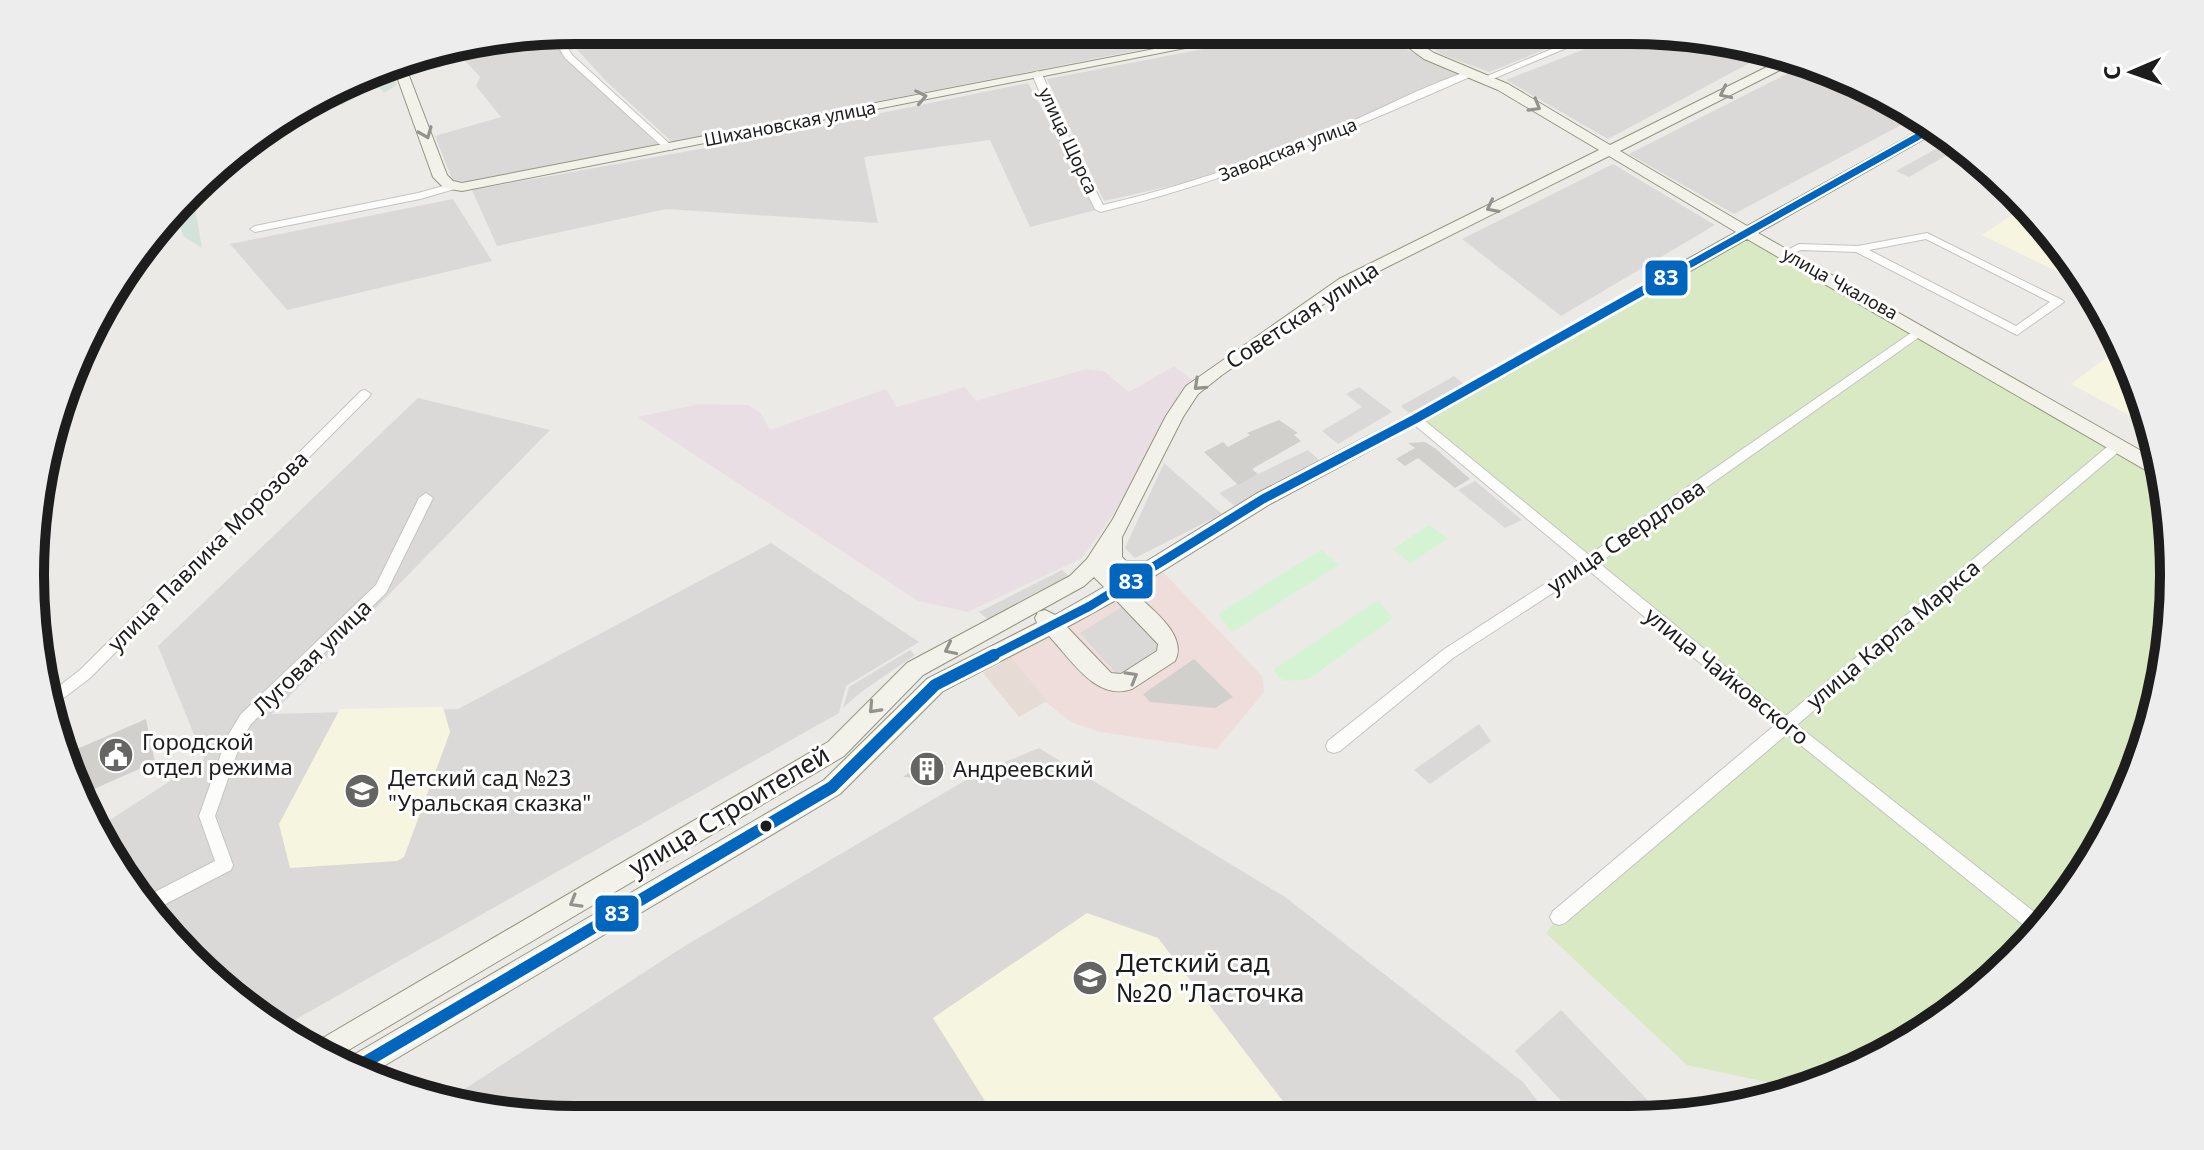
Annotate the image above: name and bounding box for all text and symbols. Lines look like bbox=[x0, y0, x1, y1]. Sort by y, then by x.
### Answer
north arrow bbox=[2092, 32, 2172, 112]
text: С bbox=[2096, 65, 2126, 80]
one-way arrow bbox=[1719, 83, 1734, 99]
street label: улица Щорса bbox=[1034, 84, 1104, 198]
one-way arrow bbox=[915, 90, 928, 107]
street label: Шихановская улица bbox=[702, 95, 878, 151]
one-way arrow bbox=[1526, 96, 1541, 112]
street label: Заводская улица bbox=[1215, 112, 1360, 186]
one-way arrow bbox=[416, 125, 433, 139]
one-way arrow bbox=[1485, 197, 1500, 212]
street label: улица Чкалова bbox=[1778, 241, 1902, 325]
street label: Советская улица bbox=[1219, 253, 1384, 375]
line badge: 83 bbox=[1644, 259, 1689, 297]
text: 83 bbox=[1653, 261, 1679, 291]
one-way arrow bbox=[1194, 376, 1208, 391]
street label: улица Павлика Морозова bbox=[100, 443, 314, 657]
street label: улица Свердлова bbox=[1541, 471, 1710, 599]
street label: улица Карла Маркса bbox=[1799, 552, 1985, 715]
line badge: 83 bbox=[1108, 562, 1154, 600]
text: 83 bbox=[1118, 565, 1144, 595]
street label: Луговая улица bbox=[245, 592, 377, 721]
street label: улица Чайковского bbox=[1639, 600, 1816, 751]
one-way arrow bbox=[944, 639, 959, 655]
one-way arrow bbox=[1123, 671, 1138, 687]
one-way arrow bbox=[869, 699, 884, 713]
place label: Городской отдел режима bbox=[142, 726, 293, 781]
public building icon: Городской отдел режима bbox=[97, 736, 135, 774]
street label: улица Строителей bbox=[621, 736, 836, 884]
building icon: Андреевский bbox=[908, 750, 946, 788]
place label: Андреевский bbox=[953, 753, 1094, 783]
place label: Детский сад №23 "Уральская сказка" bbox=[388, 762, 591, 817]
school or university icon: Детский сад №23 "Уральская сказка" bbox=[343, 772, 381, 810]
unlabelled marker bbox=[758, 818, 774, 834]
one-way arrow bbox=[569, 892, 584, 908]
line badge: 83 bbox=[594, 894, 640, 933]
text: 83 bbox=[604, 897, 630, 927]
place label: Детский сад №20 "Ласточка bbox=[1116, 944, 1304, 1010]
school or university icon: Детский сад №20 "Ласточка bbox=[1071, 959, 1109, 997]

